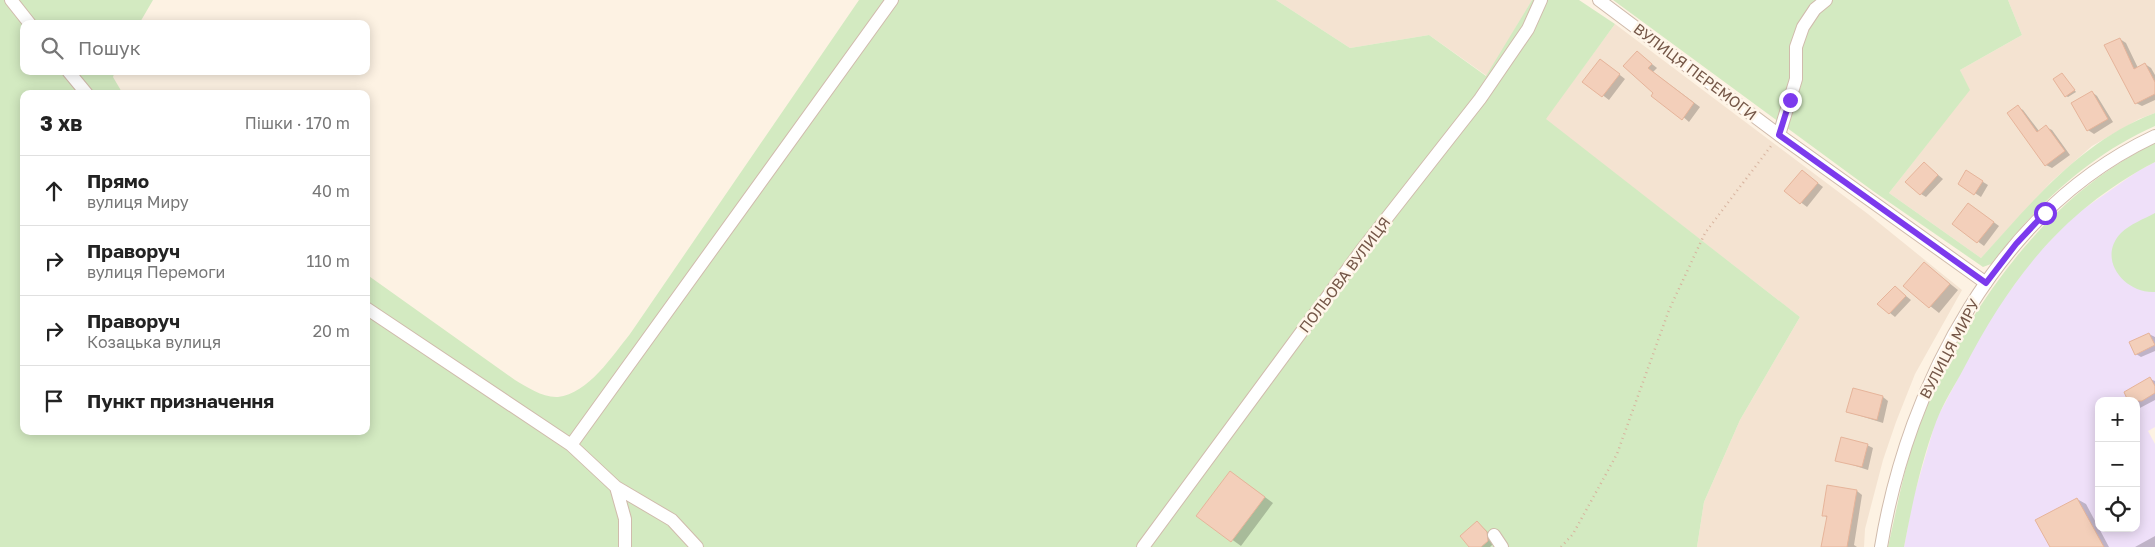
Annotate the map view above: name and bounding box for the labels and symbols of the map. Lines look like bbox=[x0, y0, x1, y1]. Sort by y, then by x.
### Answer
street label: ВУЛИЦЯ ПЕРЕМОГИ bbox=[1630, 19, 1761, 123]
route end bbox=[1779, 89, 1802, 112]
route start bbox=[2034, 202, 2057, 225]
street label: ПОЛЬОВА ВУЛИЦЯ bbox=[1295, 213, 1394, 336]
street label: ВУЛИЦЯ МИРУ bbox=[1915, 296, 1983, 401]

